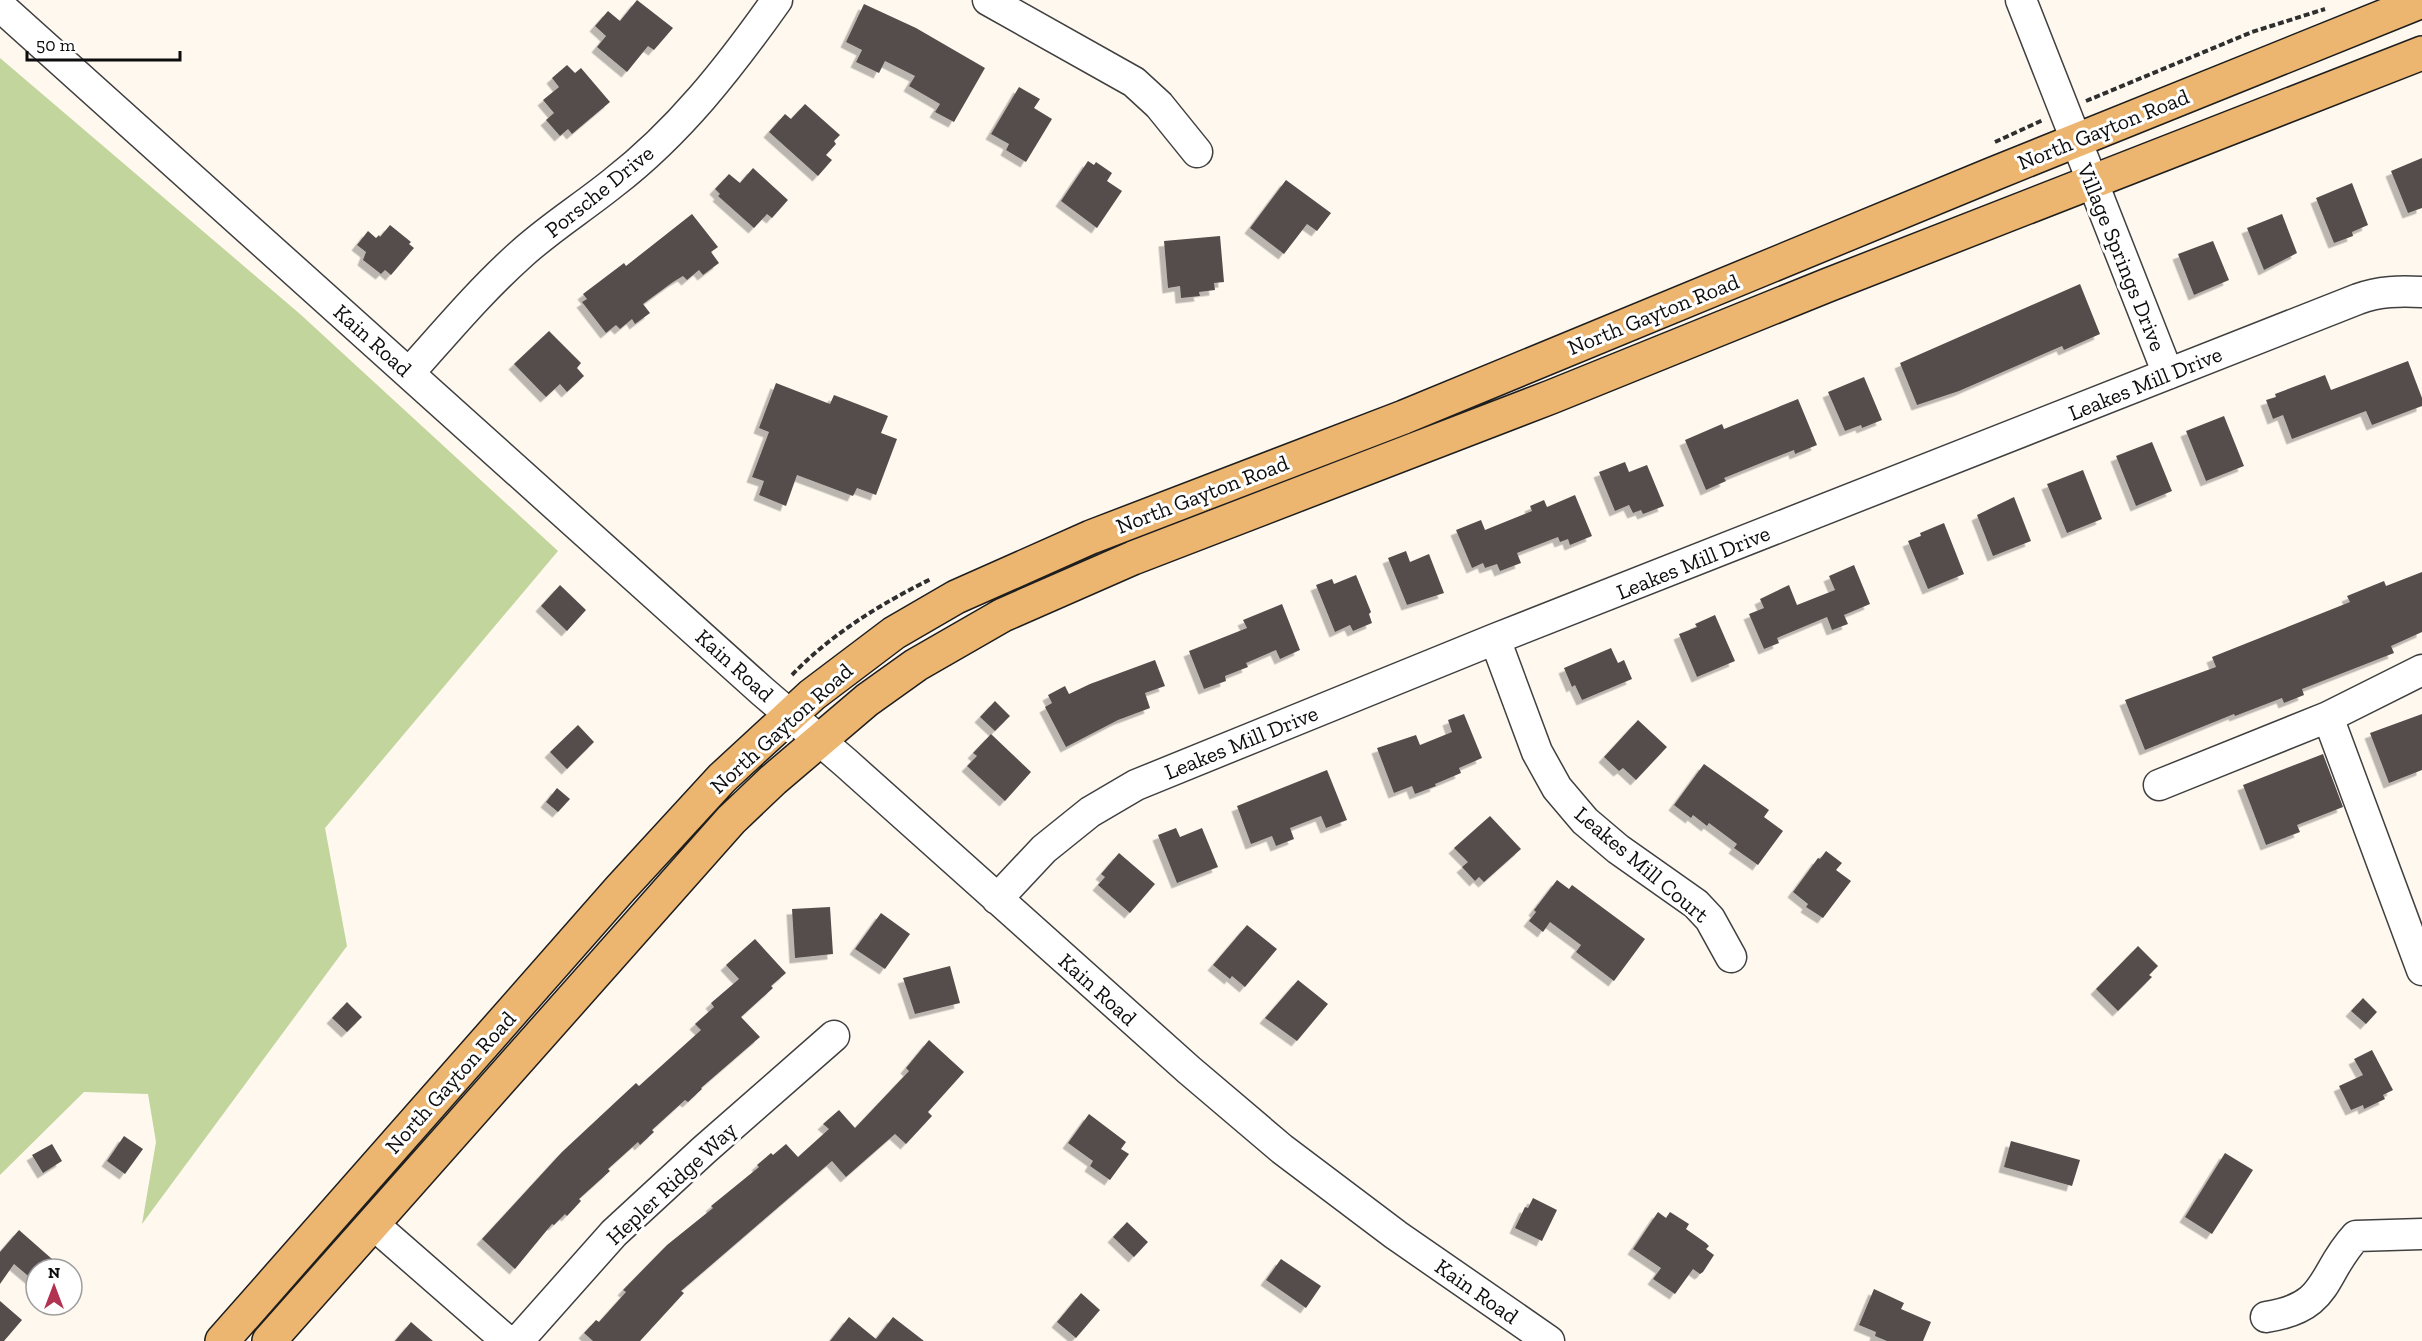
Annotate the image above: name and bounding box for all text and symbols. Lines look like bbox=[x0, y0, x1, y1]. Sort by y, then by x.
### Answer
scale bar bbox=[27, 24, 180, 62]
text: 50 m bbox=[36, 34, 76, 56]
street label: North Gayton Road bbox=[2014, 83, 2193, 176]
street label: Porsche Drive bbox=[540, 139, 659, 243]
street label: Village Springs Drive bbox=[2071, 158, 2172, 355]
street label: North Gayton Road bbox=[1564, 268, 1743, 361]
street label: Kain Road bbox=[328, 298, 417, 382]
street label: Leakes Mill Drive bbox=[2065, 340, 2226, 427]
street label: North Gayton Road bbox=[1112, 449, 1292, 540]
street label: Leakes Mill Drive bbox=[1613, 519, 1774, 606]
street label: Kain Road bbox=[690, 623, 779, 707]
street label: North Gayton Road bbox=[704, 657, 858, 799]
street label: Leakes Mill Drive bbox=[1161, 699, 1322, 786]
street label: Leakes Mill Court bbox=[1569, 801, 1715, 929]
street label: Kain Road bbox=[1053, 947, 1142, 1031]
street label: North Gayton Road bbox=[379, 1005, 521, 1159]
street label: Hepler Ridge Way bbox=[601, 1116, 743, 1251]
street label: Kain Road bbox=[1430, 1253, 1524, 1330]
north arrow bbox=[24, 1257, 84, 1317]
text: N bbox=[48, 1263, 60, 1282]

